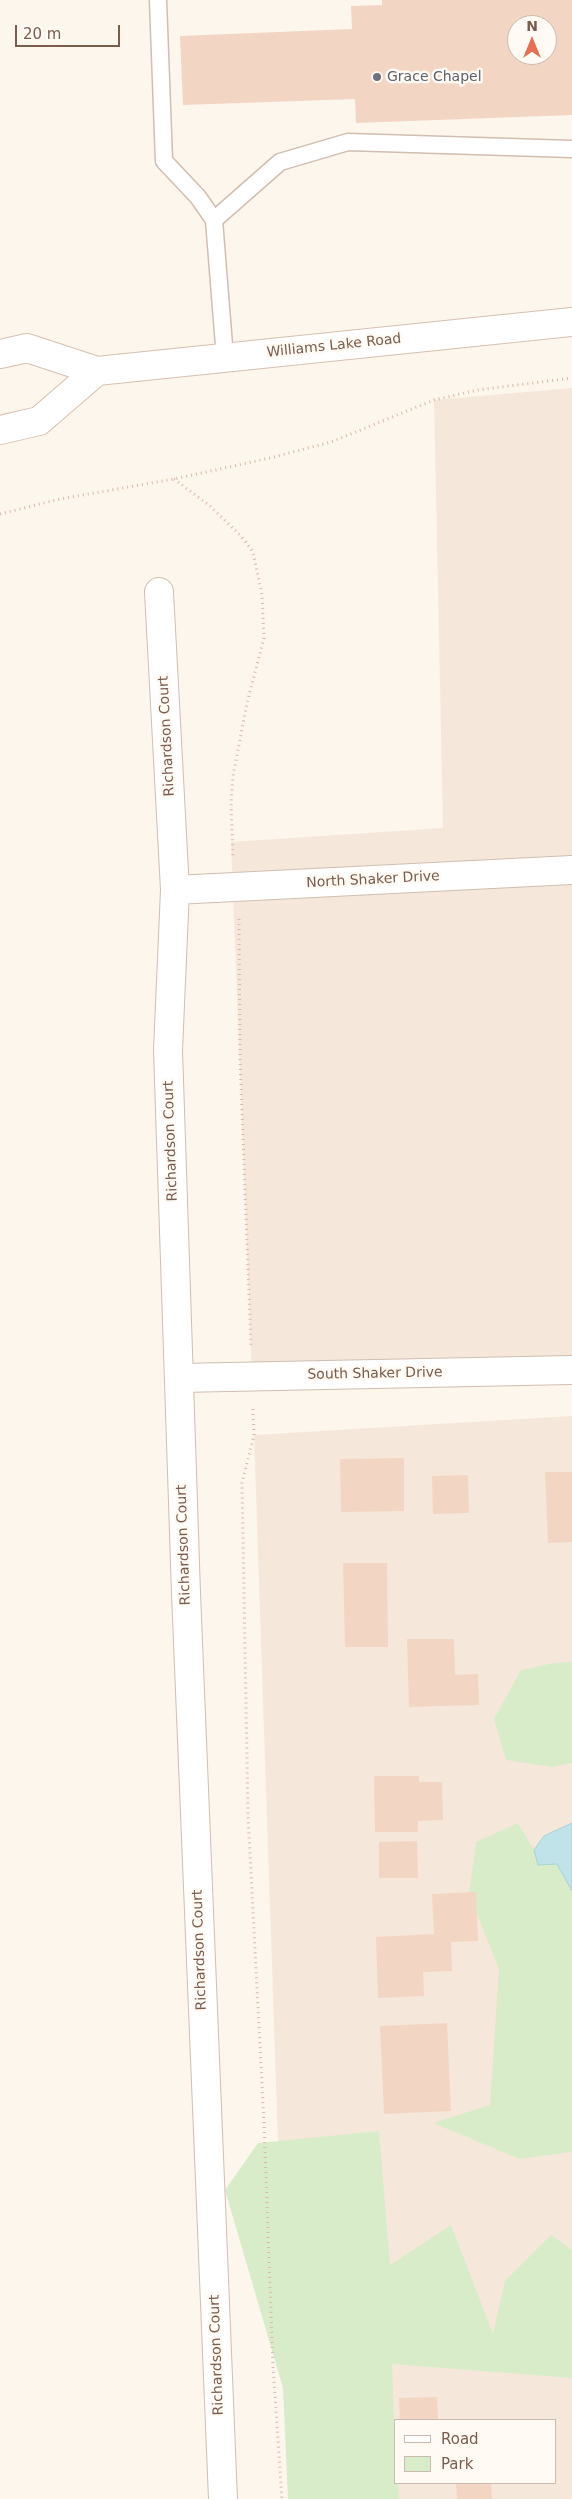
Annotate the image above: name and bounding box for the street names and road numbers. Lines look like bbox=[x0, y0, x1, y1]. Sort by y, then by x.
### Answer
street label: Williams Lake Road bbox=[266, 331, 402, 361]
street label: Richardson Court bbox=[155, 675, 179, 797]
street label: North Shaker Drive bbox=[306, 868, 440, 892]
street label: Richardson Court bbox=[160, 1080, 182, 1202]
street label: South Shaker Drive bbox=[307, 1364, 443, 1384]
street label: Richardson Court bbox=[173, 1484, 195, 1606]
street label: Richardson Court bbox=[189, 1889, 211, 2011]
street label: Richardson Court bbox=[206, 2294, 228, 2416]

